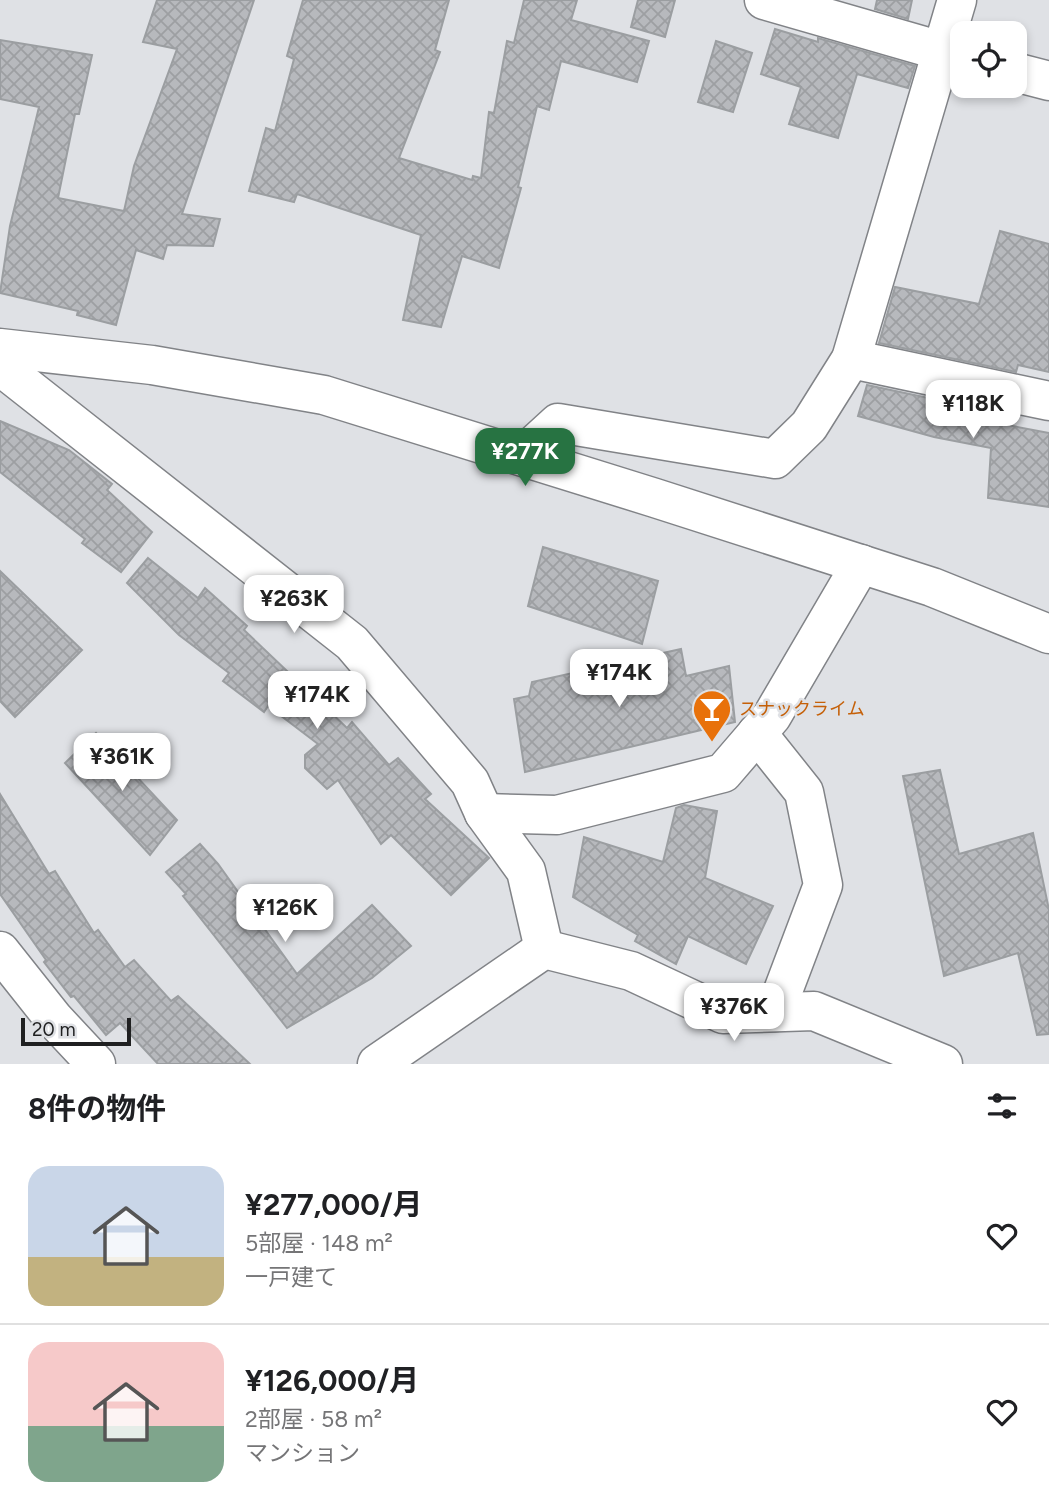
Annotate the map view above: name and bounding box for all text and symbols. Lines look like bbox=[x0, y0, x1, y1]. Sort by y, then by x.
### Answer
map controls bbox=[950, 21, 1027, 98]
button: locate bbox=[950, 21, 1027, 98]
pin: ¥118K bbox=[924, 380, 1022, 440]
text: ¥118K bbox=[942, 389, 1004, 417]
pin: ¥277K bbox=[476, 428, 574, 488]
text: ¥277K bbox=[491, 437, 559, 465]
pin: ¥263K bbox=[245, 576, 343, 635]
text: ¥263K bbox=[260, 584, 328, 612]
pin: ¥174K bbox=[570, 650, 668, 709]
text: ¥174K bbox=[586, 658, 652, 686]
pin: ¥174K bbox=[268, 672, 366, 731]
text: ¥174K bbox=[284, 680, 350, 708]
bar icon: スナックライム bbox=[691, 688, 733, 743]
place label: スナックライム bbox=[739, 698, 865, 720]
pin: ¥361K bbox=[73, 734, 171, 793]
text: ¥361K bbox=[90, 742, 154, 770]
pin: ¥126K bbox=[236, 884, 334, 944]
text: ¥126K bbox=[252, 893, 318, 921]
pin: ¥376K bbox=[685, 984, 783, 1043]
text: ¥376K bbox=[700, 992, 768, 1020]
scale bar bbox=[21, 1015, 131, 1047]
text: 20 m bbox=[32, 1018, 76, 1041]
icon: filters bbox=[983, 1087, 1021, 1125]
text: 8件の物件 bbox=[28, 1090, 166, 1127]
text: ¥277,000/月 bbox=[245, 1186, 423, 1223]
icon: home bbox=[84, 1194, 168, 1278]
icon: heart bbox=[983, 1217, 1021, 1255]
text: 5部屋 · 148 m² bbox=[245, 1229, 393, 1257]
text: 一戸建て bbox=[245, 1263, 337, 1291]
text: ¥126,000/月 bbox=[245, 1362, 419, 1399]
icon: home bbox=[84, 1370, 168, 1454]
icon: heart bbox=[983, 1393, 1021, 1431]
text: 2部屋 · 58 m² bbox=[245, 1405, 382, 1433]
text: マンション bbox=[245, 1439, 360, 1467]

